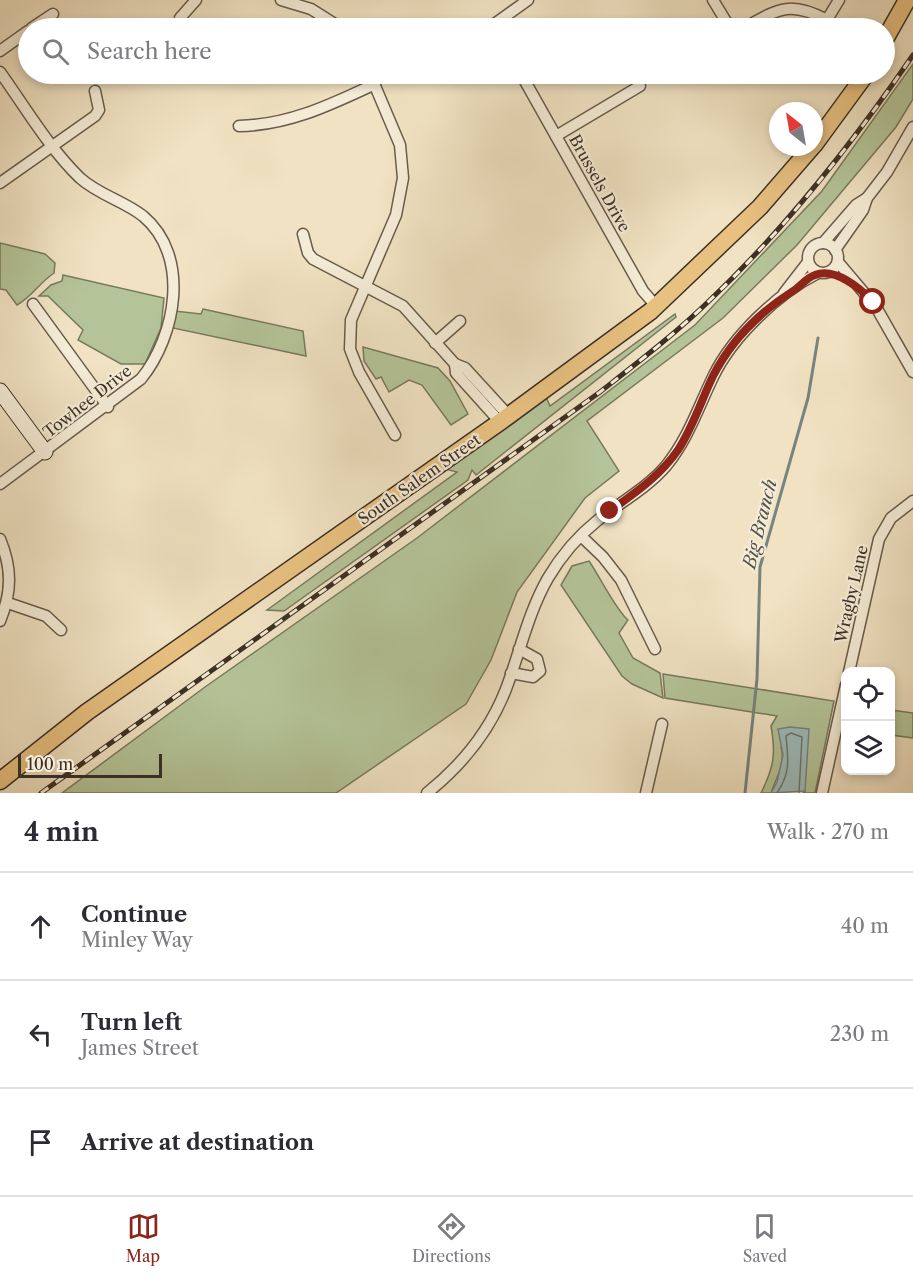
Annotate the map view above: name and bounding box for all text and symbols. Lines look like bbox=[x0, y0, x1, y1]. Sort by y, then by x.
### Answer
search box bbox=[18, 18, 895, 84]
icon: search bbox=[39, 35, 72, 68]
text: Search here bbox=[87, 38, 212, 65]
north arrow bbox=[769, 102, 823, 156]
street label: Brussels Drive bbox=[565, 131, 635, 235]
route start bbox=[859, 288, 885, 314]
street label: Towhee Drive bbox=[39, 360, 135, 442]
street label: South Salem Street bbox=[354, 429, 485, 529]
water label: Big Branch bbox=[738, 477, 782, 573]
route end bbox=[596, 497, 622, 523]
street label: Wragby Lane bbox=[830, 543, 872, 646]
map controls bbox=[841, 667, 895, 775]
button: locate bbox=[841, 667, 895, 721]
button: layers bbox=[841, 721, 895, 775]
scale bar bbox=[18, 751, 162, 778]
text: 100 m bbox=[27, 754, 73, 774]
text: 4 min bbox=[24, 816, 99, 848]
text: Walk · 270 m bbox=[767, 820, 889, 844]
text: Continue bbox=[81, 901, 187, 928]
icon: ahead bbox=[24, 910, 57, 943]
text: 40 m bbox=[841, 914, 889, 938]
text: Minley Way bbox=[81, 928, 193, 952]
text: Turn left bbox=[81, 1009, 182, 1036]
icon: left bbox=[24, 1018, 57, 1051]
text: 230 m bbox=[830, 1022, 889, 1046]
text: James Street bbox=[81, 1036, 199, 1060]
icon: arrive bbox=[24, 1126, 57, 1159]
text: Arrive at destination bbox=[81, 1129, 314, 1156]
tab: Map bbox=[126, 1210, 160, 1266]
tab: Directions bbox=[412, 1210, 491, 1266]
tab: Saved bbox=[743, 1210, 787, 1266]

